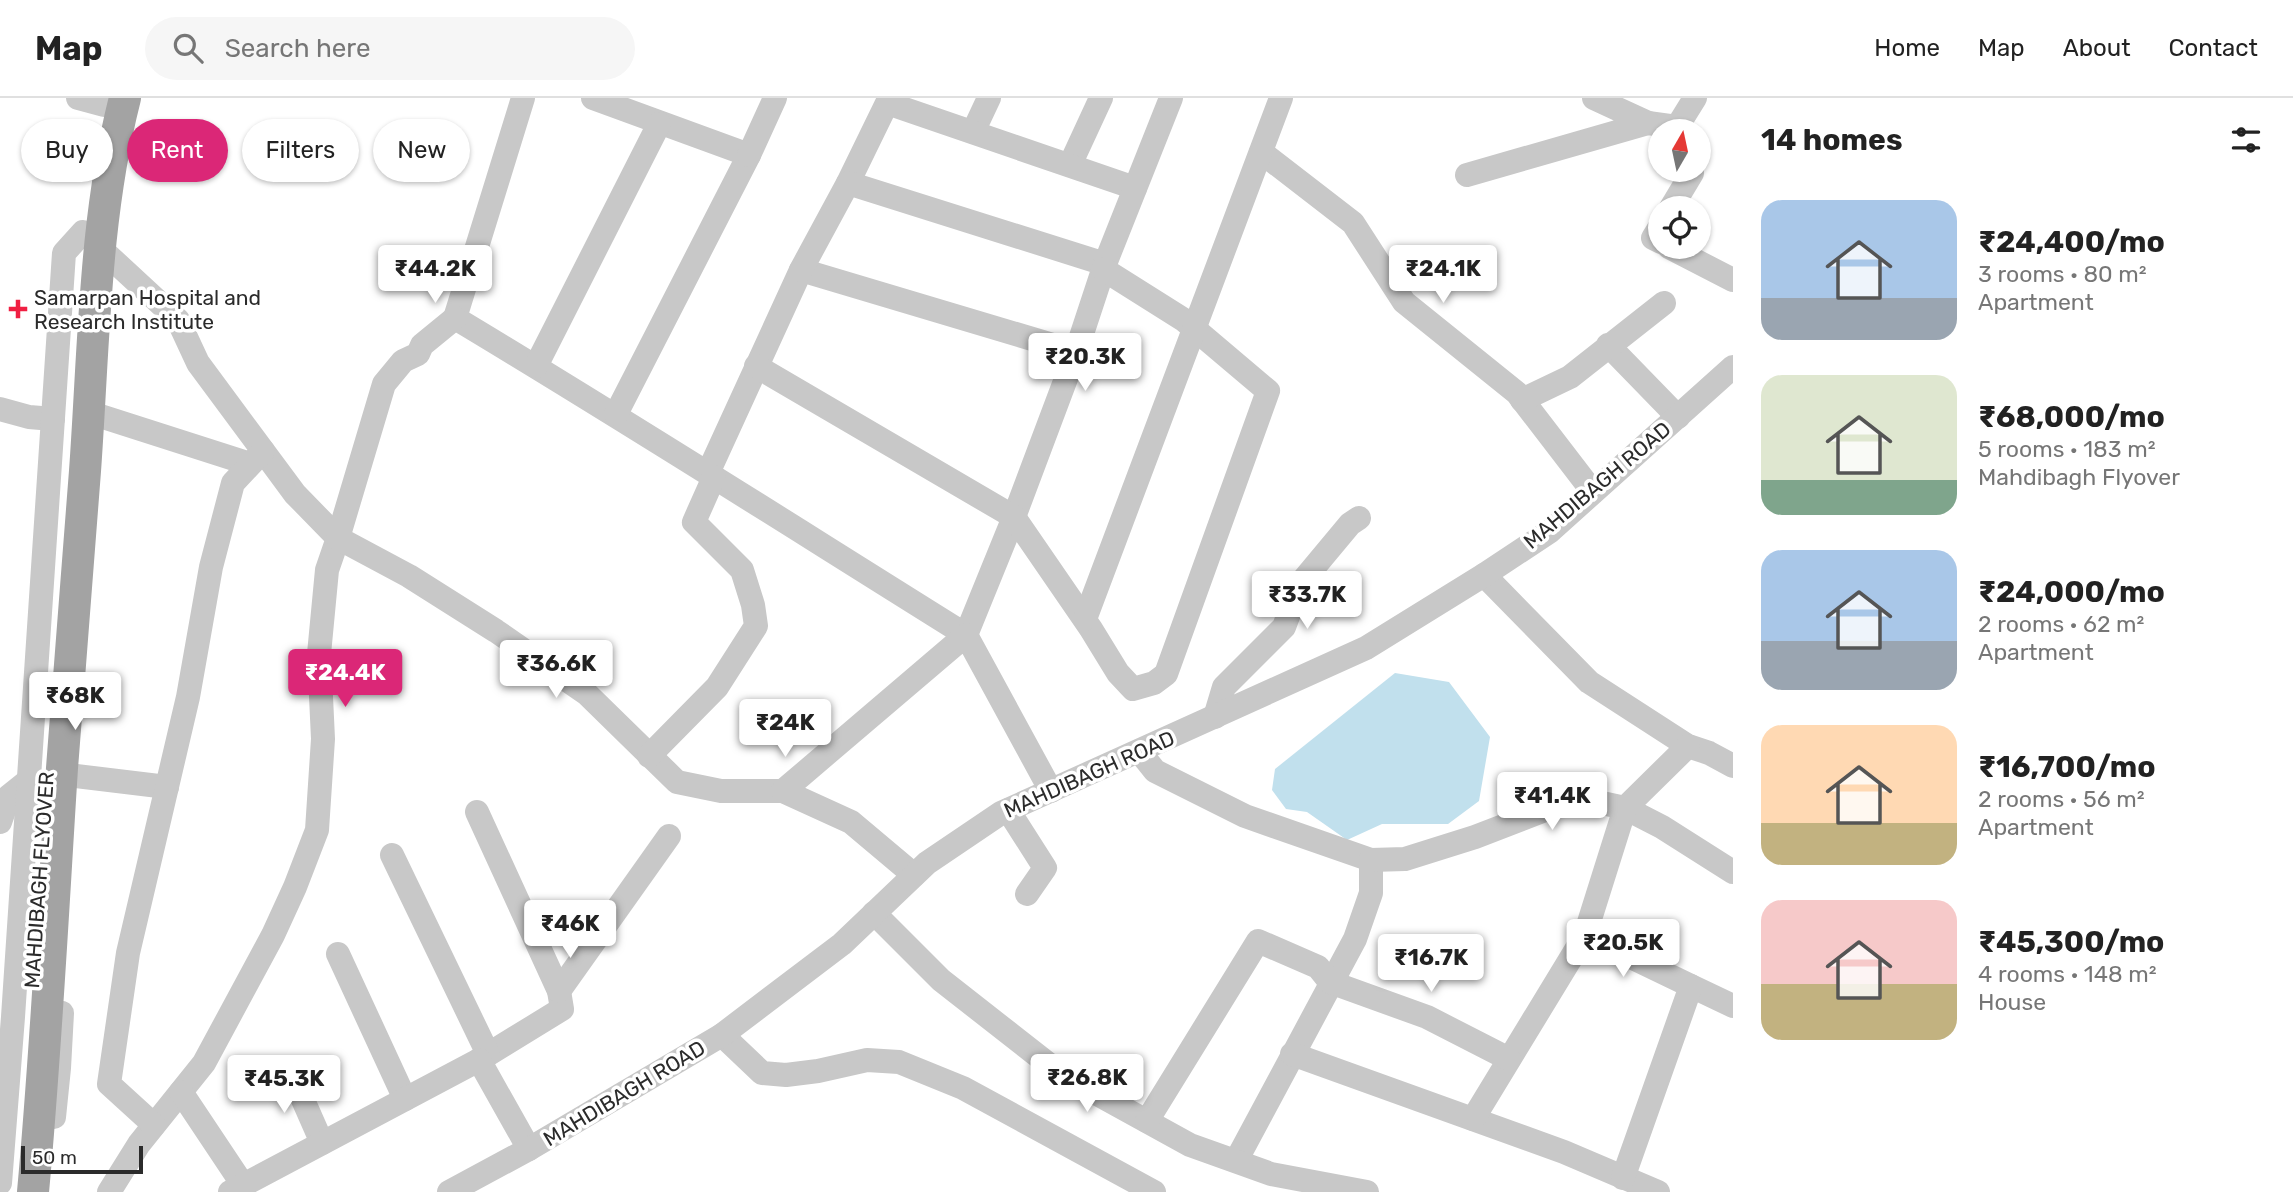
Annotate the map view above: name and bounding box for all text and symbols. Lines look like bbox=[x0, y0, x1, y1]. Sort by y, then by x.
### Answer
search box bbox=[145, 17, 635, 80]
text: Map bbox=[35, 29, 103, 68]
icon: search bbox=[169, 29, 207, 67]
text: Search here bbox=[225, 33, 370, 64]
text: Home bbox=[1874, 34, 1940, 62]
text: Map bbox=[1978, 34, 2025, 62]
text: About bbox=[2063, 34, 2131, 62]
text: Contact bbox=[2169, 34, 2258, 62]
chip: Buy bbox=[21, 119, 113, 182]
chip: Rent bbox=[127, 119, 228, 182]
chip: Filters bbox=[242, 119, 359, 182]
chip: New bbox=[373, 119, 470, 182]
north arrow bbox=[1648, 119, 1712, 182]
map controls bbox=[1648, 119, 1711, 259]
icon: filters bbox=[2227, 121, 2265, 159]
text: 14 homes bbox=[1761, 122, 1903, 158]
button: locate bbox=[1648, 196, 1711, 259]
text: ₹24,400/mo bbox=[1978, 224, 2165, 260]
icon: home bbox=[1817, 228, 1901, 312]
pin: ₹44.2K bbox=[378, 246, 492, 305]
pin: ₹24.1K bbox=[1386, 246, 1500, 305]
text: ₹44.2K bbox=[394, 254, 476, 282]
text: ₹24.1K bbox=[1405, 254, 1481, 282]
text: 3 rooms · 80 m² bbox=[1978, 260, 2147, 288]
place label: Samarpan Hospital and Research Institute bbox=[34, 285, 261, 334]
text: Apartment bbox=[1978, 288, 2094, 316]
marker: Samarpan Hospital and Research Institute bbox=[8, 299, 28, 319]
pin: ₹20.3K bbox=[1028, 334, 1142, 393]
text: ₹20.3K bbox=[1044, 342, 1126, 370]
text: ₹68,000/mo bbox=[1978, 399, 2165, 435]
icon: home bbox=[1817, 403, 1901, 487]
street label: MAHDIBAGH ROAD bbox=[1518, 416, 1676, 554]
text: 5 rooms · 183 m² bbox=[1978, 435, 2155, 463]
text: Mahdibagh Flyover bbox=[1978, 463, 2180, 491]
pin: ₹33.7K bbox=[1250, 572, 1364, 631]
text: ₹24,000/mo bbox=[1978, 574, 2165, 610]
icon: home bbox=[1817, 578, 1901, 662]
text: ₹33.7K bbox=[1268, 580, 1346, 608]
text: 2 rooms · 62 m² bbox=[1978, 610, 2144, 638]
text: Apartment bbox=[1978, 638, 2094, 666]
pin: ₹36.6K bbox=[499, 640, 613, 700]
text: ₹36.6K bbox=[516, 649, 596, 677]
pin: ₹24.4K bbox=[288, 650, 402, 709]
text: ₹24.4K bbox=[304, 658, 386, 686]
pin: ₹68K bbox=[34, 672, 116, 732]
text: ₹68K bbox=[45, 681, 105, 709]
pin: ₹24K bbox=[744, 700, 826, 759]
text: ₹24K bbox=[755, 708, 815, 736]
street label: MAHDIBAGH ROAD bbox=[1000, 725, 1178, 823]
text: ₹16,700/mo bbox=[1978, 749, 2156, 785]
icon: home bbox=[1817, 753, 1901, 837]
street label: MAHDIBAGH FLYOVER bbox=[19, 771, 59, 989]
pin: ₹41.4K bbox=[1495, 772, 1609, 832]
text: ₹41.4K bbox=[1513, 781, 1591, 809]
text: 2 rooms · 56 m² bbox=[1978, 785, 2145, 813]
text: Apartment bbox=[1978, 813, 2094, 841]
pin: ₹46K bbox=[529, 900, 611, 960]
text: ₹46K bbox=[540, 909, 600, 937]
pin: ₹20.5K bbox=[1566, 920, 1680, 979]
text: ₹45,300/mo bbox=[1978, 924, 2164, 960]
text: ₹20.5K bbox=[1583, 928, 1663, 956]
icon: home bbox=[1817, 928, 1901, 1012]
pin: ₹16.7K bbox=[1374, 934, 1488, 994]
text: ₹16.7K bbox=[1394, 943, 1468, 971]
text: 4 rooms · 148 m² bbox=[1978, 960, 2157, 988]
text: House bbox=[1978, 988, 2046, 1016]
street label: MAHDIBAGH ROAD bbox=[539, 1035, 709, 1151]
pin: ₹26.8K bbox=[1030, 1054, 1144, 1114]
pin: ₹45.3K bbox=[227, 1056, 341, 1115]
text: ₹26.8K bbox=[1047, 1063, 1127, 1091]
text: ₹45.3K bbox=[243, 1064, 325, 1092]
scale bar bbox=[21, 1143, 144, 1175]
text: 50 m bbox=[32, 1146, 77, 1169]

